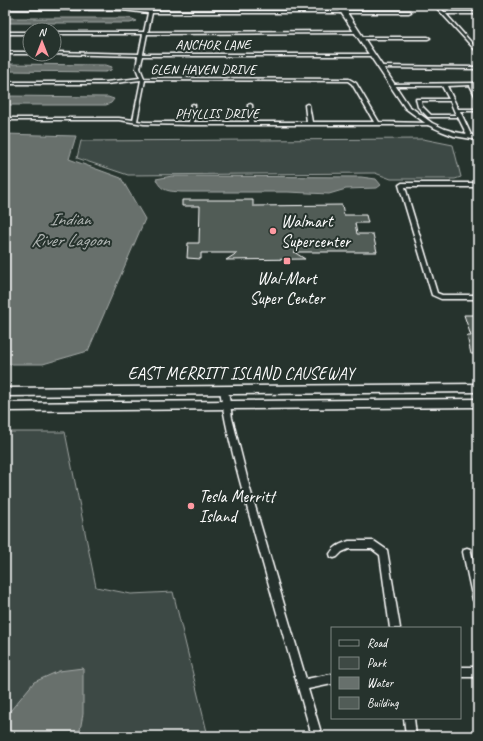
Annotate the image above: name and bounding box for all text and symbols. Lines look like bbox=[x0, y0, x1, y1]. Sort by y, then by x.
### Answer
north arrow bbox=[22, 22, 62, 62]
text: N bbox=[39, 25, 48, 39]
street label: ANCHOR LANE bbox=[175, 36, 252, 53]
street label: GLEN HAVEN DRIVE bbox=[150, 61, 258, 78]
street label: PHYLLIS DRIVE bbox=[175, 105, 261, 122]
water label: Indian River Lagoon bbox=[31, 208, 111, 251]
place label: Walmart Supercenter bbox=[281, 211, 352, 252]
marker: Walmart Supercenter bbox=[268, 226, 278, 236]
marker: Wal-Mart Super Center bbox=[282, 256, 292, 266]
place label: Wal-Mart Super Center bbox=[249, 268, 326, 309]
street label: EAST MERRITT ISLAND CAUSEWAY bbox=[128, 363, 357, 384]
place label: Tesla Merritt Island bbox=[199, 486, 277, 527]
marker: Tesla Merritt Island bbox=[186, 501, 196, 511]
legend bbox=[331, 627, 461, 719]
text: Road bbox=[367, 635, 389, 651]
text: Park bbox=[367, 655, 388, 671]
text: Water bbox=[367, 675, 395, 691]
text: Building bbox=[367, 695, 399, 711]

